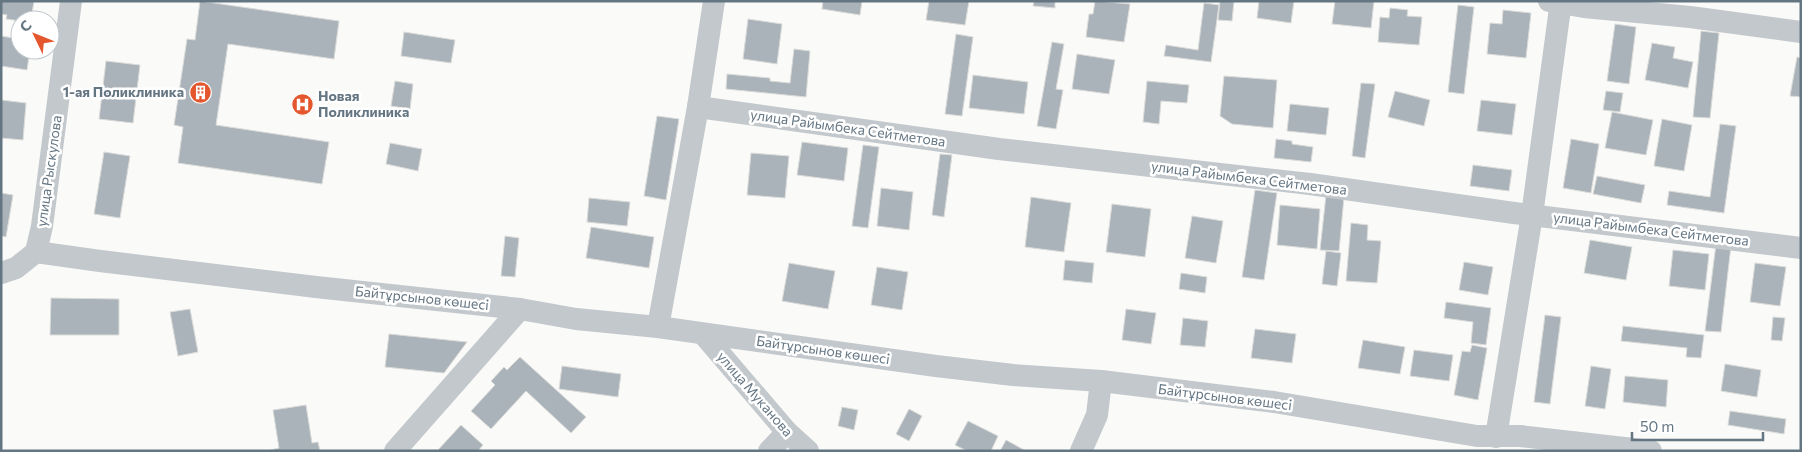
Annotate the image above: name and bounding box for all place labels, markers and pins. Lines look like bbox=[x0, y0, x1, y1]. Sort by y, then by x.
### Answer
building icon: 1-ая Поликлиника bbox=[188, 80, 212, 104]
place label: 1-ая Поликлиника bbox=[63, 83, 184, 100]
place label: Новая Поликлиника bbox=[318, 87, 409, 120]
hospital icon: Новая Поликлиника bbox=[290, 92, 314, 116]

